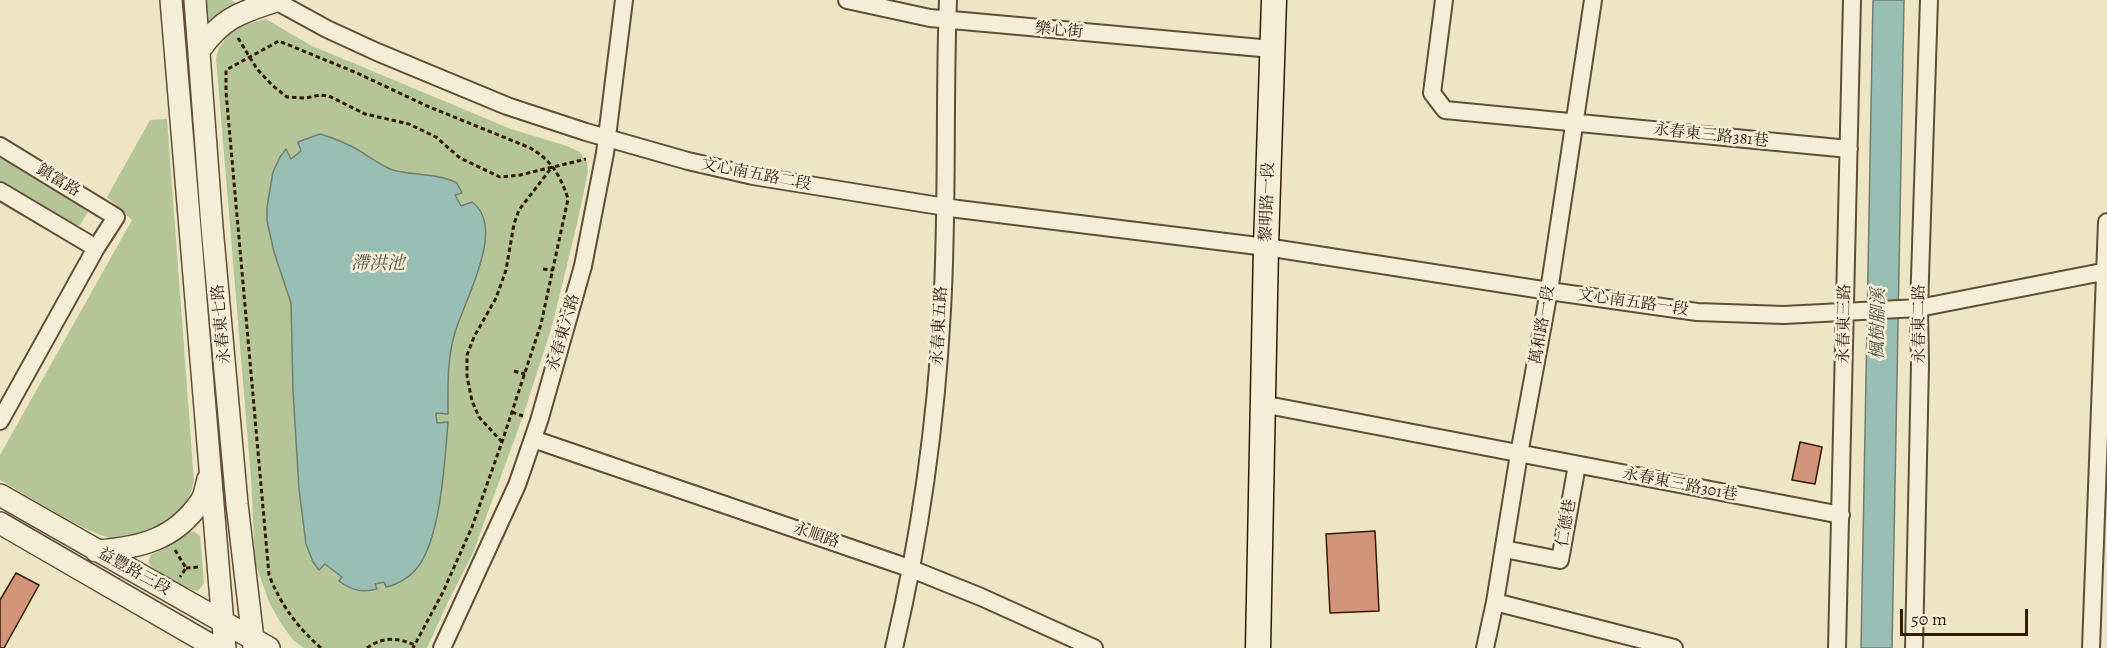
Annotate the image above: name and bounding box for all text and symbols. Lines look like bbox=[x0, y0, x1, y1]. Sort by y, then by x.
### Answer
street label: 樂心街 bbox=[1034, 19, 1084, 43]
street label: 永春東三路381巷 bbox=[1652, 120, 1770, 152]
street label: 文心南五路二段 bbox=[699, 155, 813, 195]
street label: 鎮富路 bbox=[32, 160, 84, 202]
street label: 黎明路一段 bbox=[1257, 162, 1279, 242]
water label: 滯洪池 bbox=[351, 254, 405, 276]
street label: 永春東七路 bbox=[209, 283, 235, 365]
street label: 萬和路一段 bbox=[1527, 284, 1559, 366]
street label: 永春東三路 bbox=[1835, 284, 1855, 364]
street label: 永春東二路 bbox=[1910, 284, 1930, 364]
street label: 永春東五路 bbox=[928, 286, 952, 366]
street label: 文心南五路一段 bbox=[1576, 286, 1690, 320]
water label: 楓樹腳溪 bbox=[1868, 288, 1890, 360]
street label: 永春東六路 bbox=[544, 292, 584, 374]
street label: 永春東三路301巷 bbox=[1621, 464, 1739, 506]
street label: 仁德巷 bbox=[1553, 498, 1581, 548]
street label: 永順路 bbox=[790, 519, 842, 553]
street label: 益豐路三段 bbox=[94, 544, 174, 600]
scale bar bbox=[1903, 597, 2030, 635]
text: 50 m bbox=[1911, 607, 1947, 631]

